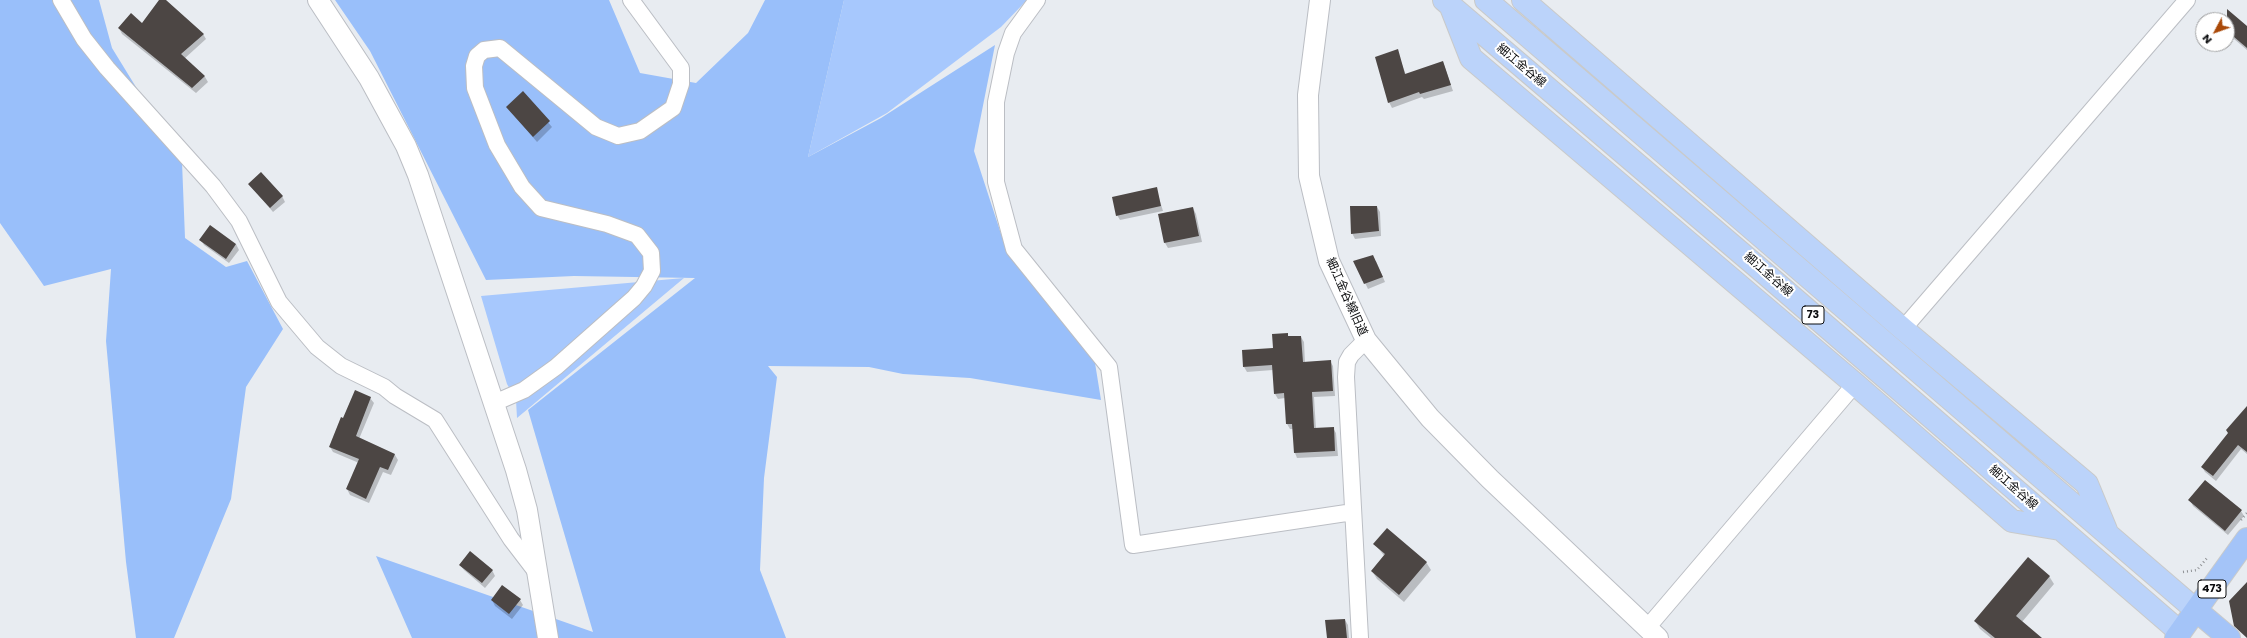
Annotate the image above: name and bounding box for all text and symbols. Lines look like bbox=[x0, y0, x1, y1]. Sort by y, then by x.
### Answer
north arrow bbox=[2195, 12, 2235, 52]
text: N bbox=[2198, 31, 2215, 48]
street label: 細江金谷線 bbox=[1493, 41, 1549, 91]
street label: 細江金谷線 bbox=[1741, 250, 1795, 300]
street label: 細江金谷線旧道 bbox=[1322, 256, 1370, 338]
road number: 73 bbox=[1802, 306, 1824, 324]
street label: 細江金谷線 bbox=[1986, 463, 2040, 513]
road number: 473 bbox=[2198, 580, 2226, 598]

